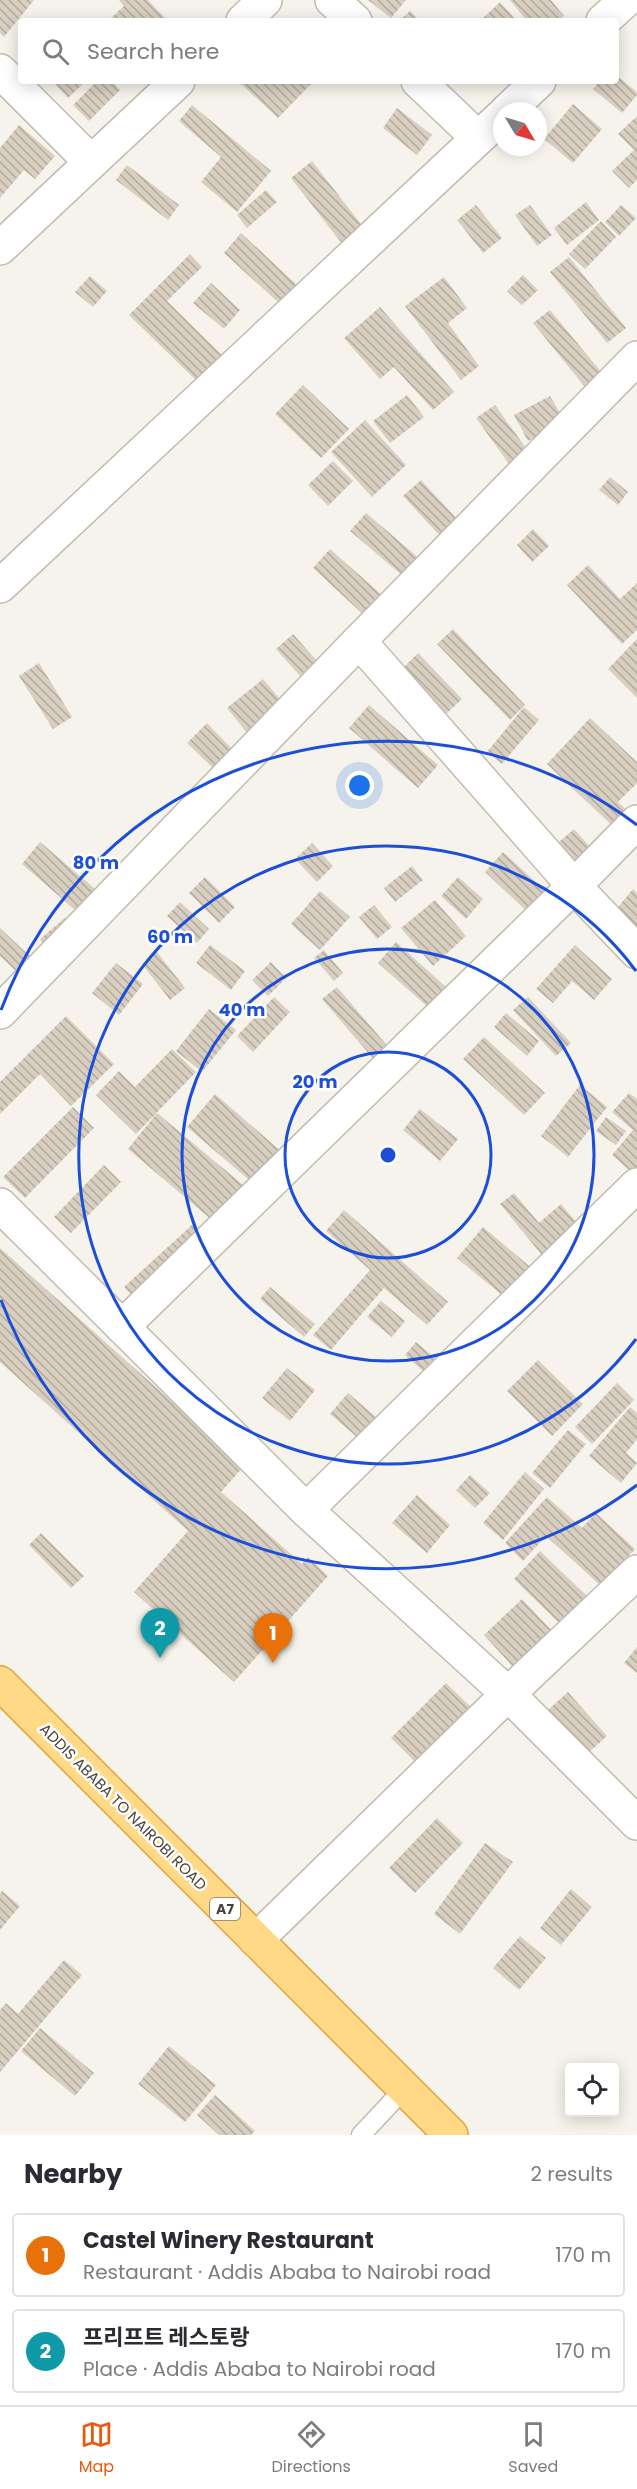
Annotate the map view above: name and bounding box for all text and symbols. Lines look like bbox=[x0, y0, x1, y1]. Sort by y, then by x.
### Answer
search box bbox=[18, 18, 619, 84]
icon: search bbox=[39, 35, 72, 68]
text: Search here bbox=[87, 36, 220, 67]
north arrow bbox=[493, 102, 547, 156]
your location bbox=[345, 771, 374, 800]
text: 80 m bbox=[73, 850, 119, 875]
text: 60 m bbox=[147, 924, 193, 949]
text: 40 m bbox=[219, 997, 265, 1022]
text: 20 m bbox=[293, 1069, 337, 1094]
centre of rings bbox=[378, 1145, 398, 1165]
pin: 2 bbox=[140, 1608, 180, 1658]
pin: 1 bbox=[254, 1614, 292, 1663]
street label: ADDIS ABABA TO NAIROBI ROAD bbox=[35, 1719, 211, 1895]
road number: A7 bbox=[210, 1898, 240, 1920]
map controls bbox=[565, 2063, 619, 2117]
button: locate bbox=[565, 2063, 619, 2117]
text: Nearby bbox=[24, 2156, 122, 2192]
text: 2 results bbox=[530, 2160, 613, 2188]
text: Castel Winery Restaurant bbox=[83, 2225, 374, 2256]
text: 1 bbox=[42, 2241, 49, 2269]
text: 170 m bbox=[555, 2241, 611, 2269]
text: Restaurant · Addis Ababa to Nairobi road bbox=[83, 2258, 491, 2286]
text: 프리프트 레스토랑 bbox=[83, 2322, 250, 2353]
text: 2 bbox=[40, 2337, 51, 2365]
text: 170 m bbox=[555, 2337, 611, 2365]
text: Place · Addis Ababa to Nairobi road bbox=[83, 2355, 436, 2383]
tab: Map bbox=[79, 2418, 114, 2479]
tab: Directions bbox=[272, 2418, 351, 2479]
tab: Saved bbox=[508, 2418, 558, 2479]

